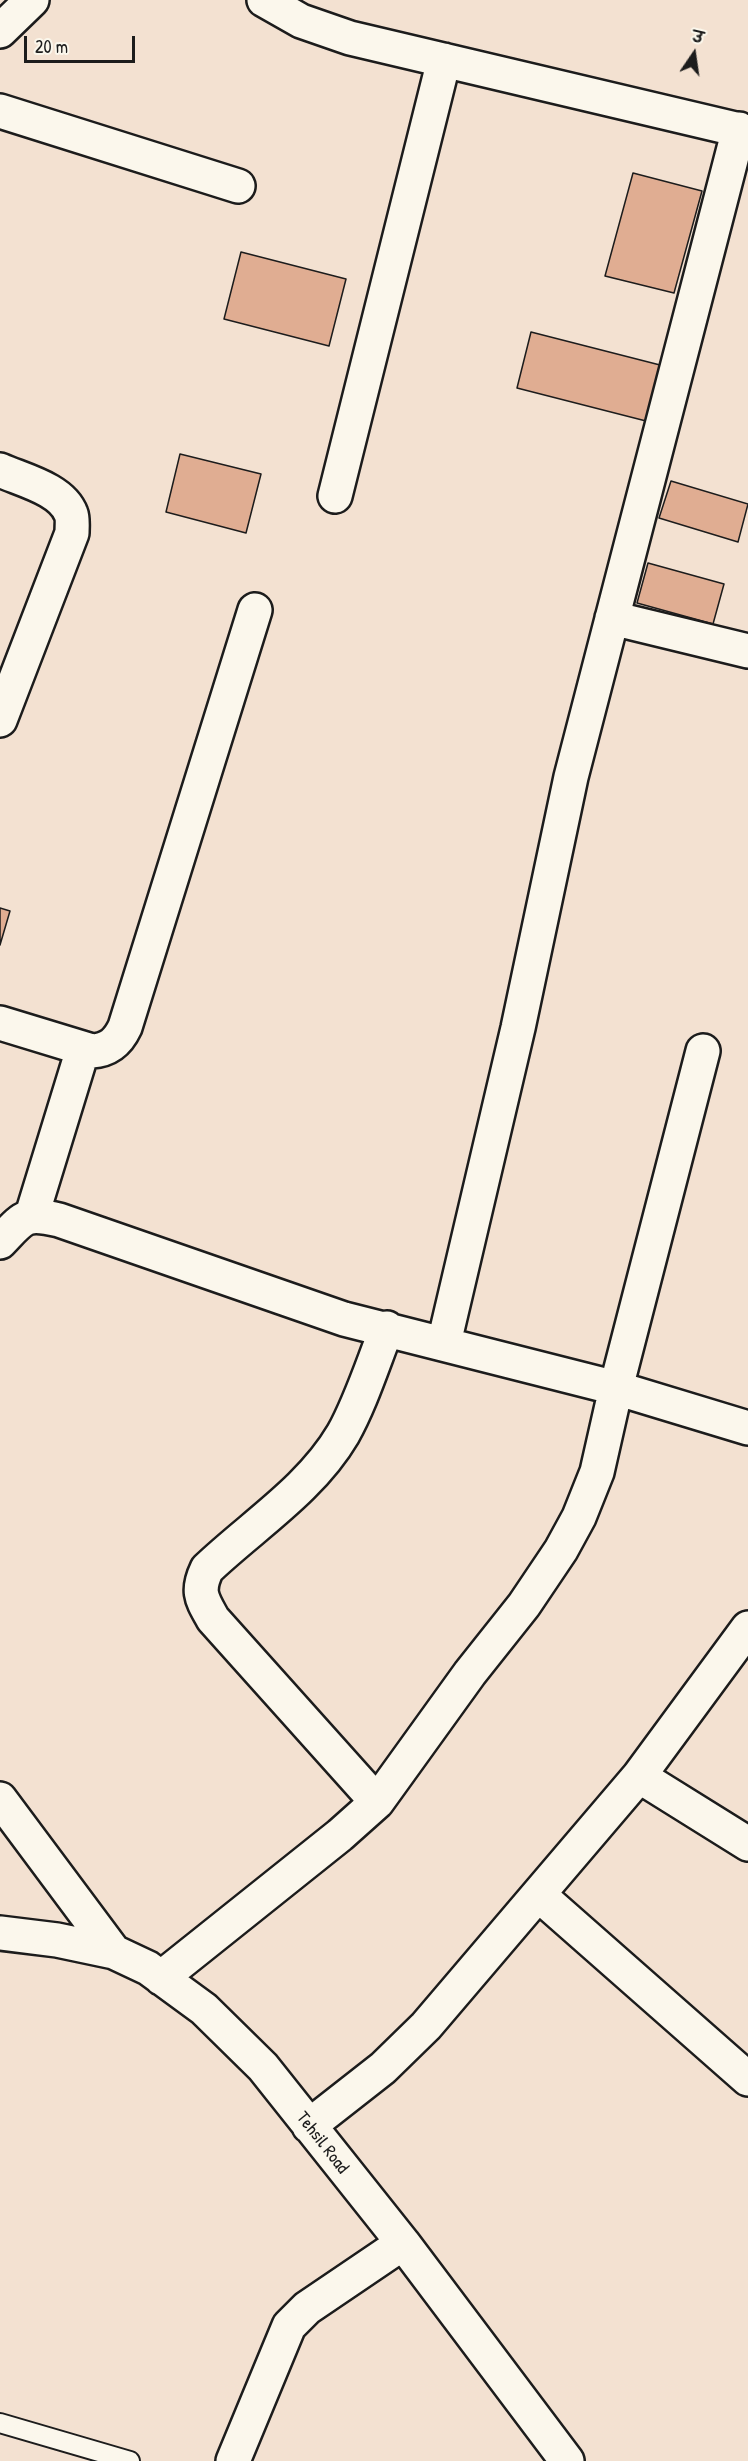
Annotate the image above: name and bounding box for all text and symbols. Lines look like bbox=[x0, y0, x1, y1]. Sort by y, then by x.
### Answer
scale bar bbox=[27, 24, 138, 62]
north arrow bbox=[664, 24, 724, 84]
text: उ bbox=[690, 25, 706, 48]
text: 20 m bbox=[35, 34, 68, 59]
street label: Tehsil Road bbox=[291, 2108, 353, 2178]

